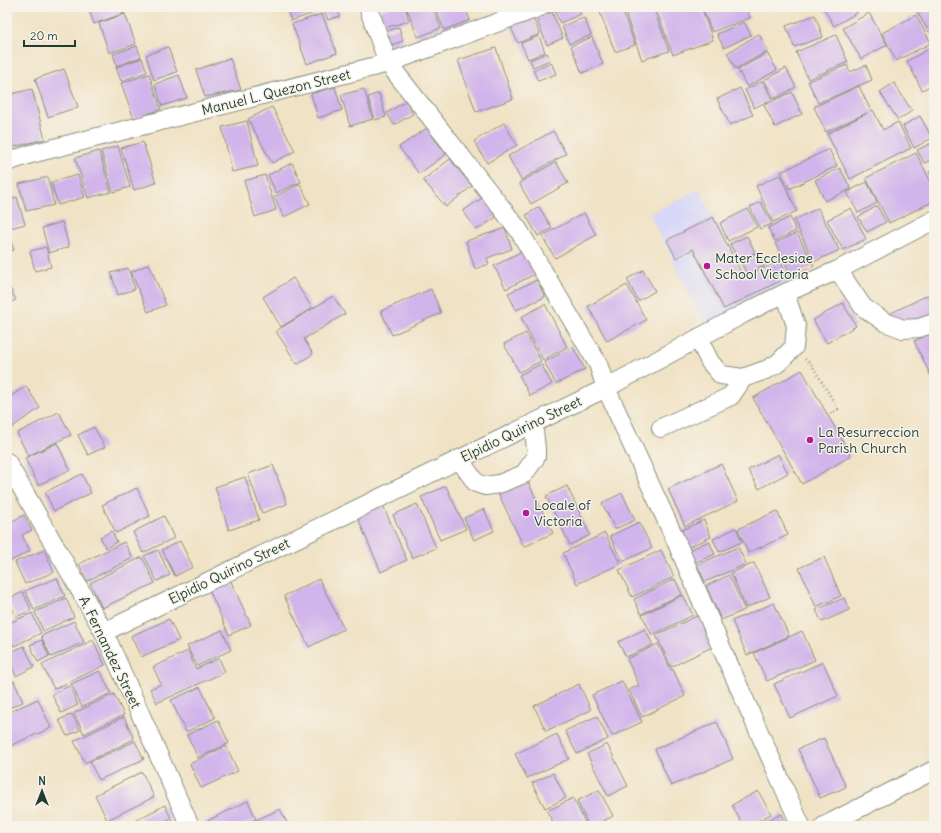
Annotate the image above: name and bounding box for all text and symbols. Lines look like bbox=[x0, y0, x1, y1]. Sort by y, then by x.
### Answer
scale bar bbox=[24, 22, 75, 48]
text: 20 m bbox=[30, 28, 58, 43]
street label: Manuel L. Quezon Street bbox=[200, 65, 353, 119]
place label: Mater Ecclesiae School Victoria bbox=[715, 249, 813, 283]
marker: Mater Ecclesiae School Victoria bbox=[702, 261, 712, 271]
street label: Elpidio Quirino Street bbox=[458, 392, 585, 466]
place label: La Resurreccion Parish Church bbox=[818, 423, 919, 457]
marker: La Resurreccion Parish Church bbox=[805, 435, 815, 445]
place label: Locale of Victoria bbox=[534, 496, 591, 530]
marker: Locale of Victoria bbox=[521, 508, 531, 518]
street label: Elpidio Quirino Street bbox=[166, 534, 293, 608]
street label: A. Fernandez Street bbox=[75, 593, 145, 711]
north arrow bbox=[22, 771, 62, 811]
text: N bbox=[38, 774, 46, 788]

